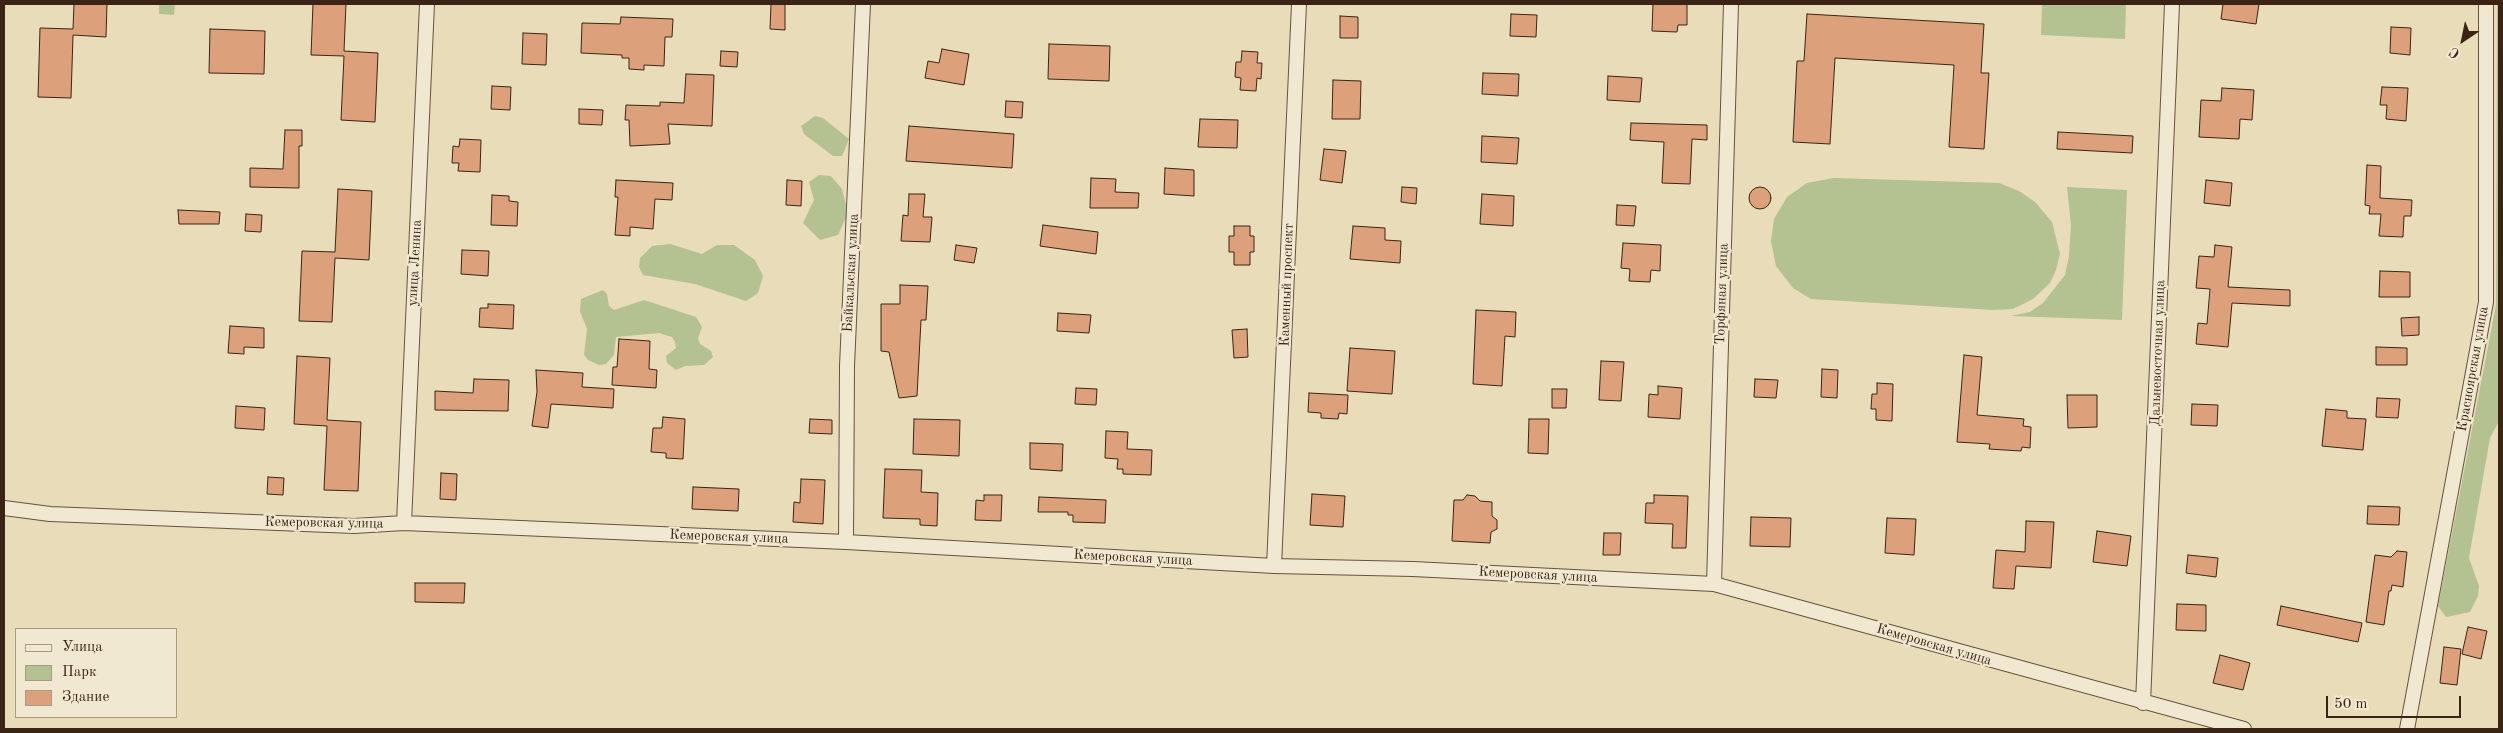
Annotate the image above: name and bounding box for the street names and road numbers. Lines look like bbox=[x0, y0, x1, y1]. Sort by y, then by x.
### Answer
street label: Байкальская улица bbox=[839, 213, 863, 333]
street label: улица Ленина bbox=[404, 219, 426, 307]
street label: Каменный проспект bbox=[1276, 223, 1298, 347]
street label: Торфяная улица bbox=[1712, 243, 1732, 345]
street label: Дальневосточная улица bbox=[2147, 280, 2169, 426]
street label: Красноярская улица bbox=[2454, 305, 2492, 433]
street label: Кемеровская улица bbox=[264, 514, 384, 532]
street label: Кемеровская улица bbox=[669, 527, 789, 547]
street label: Кемеровская улица bbox=[1073, 546, 1193, 570]
street label: Кемеровская улица bbox=[1478, 563, 1598, 587]
street label: Кемеровская улица bbox=[1874, 621, 1994, 669]

